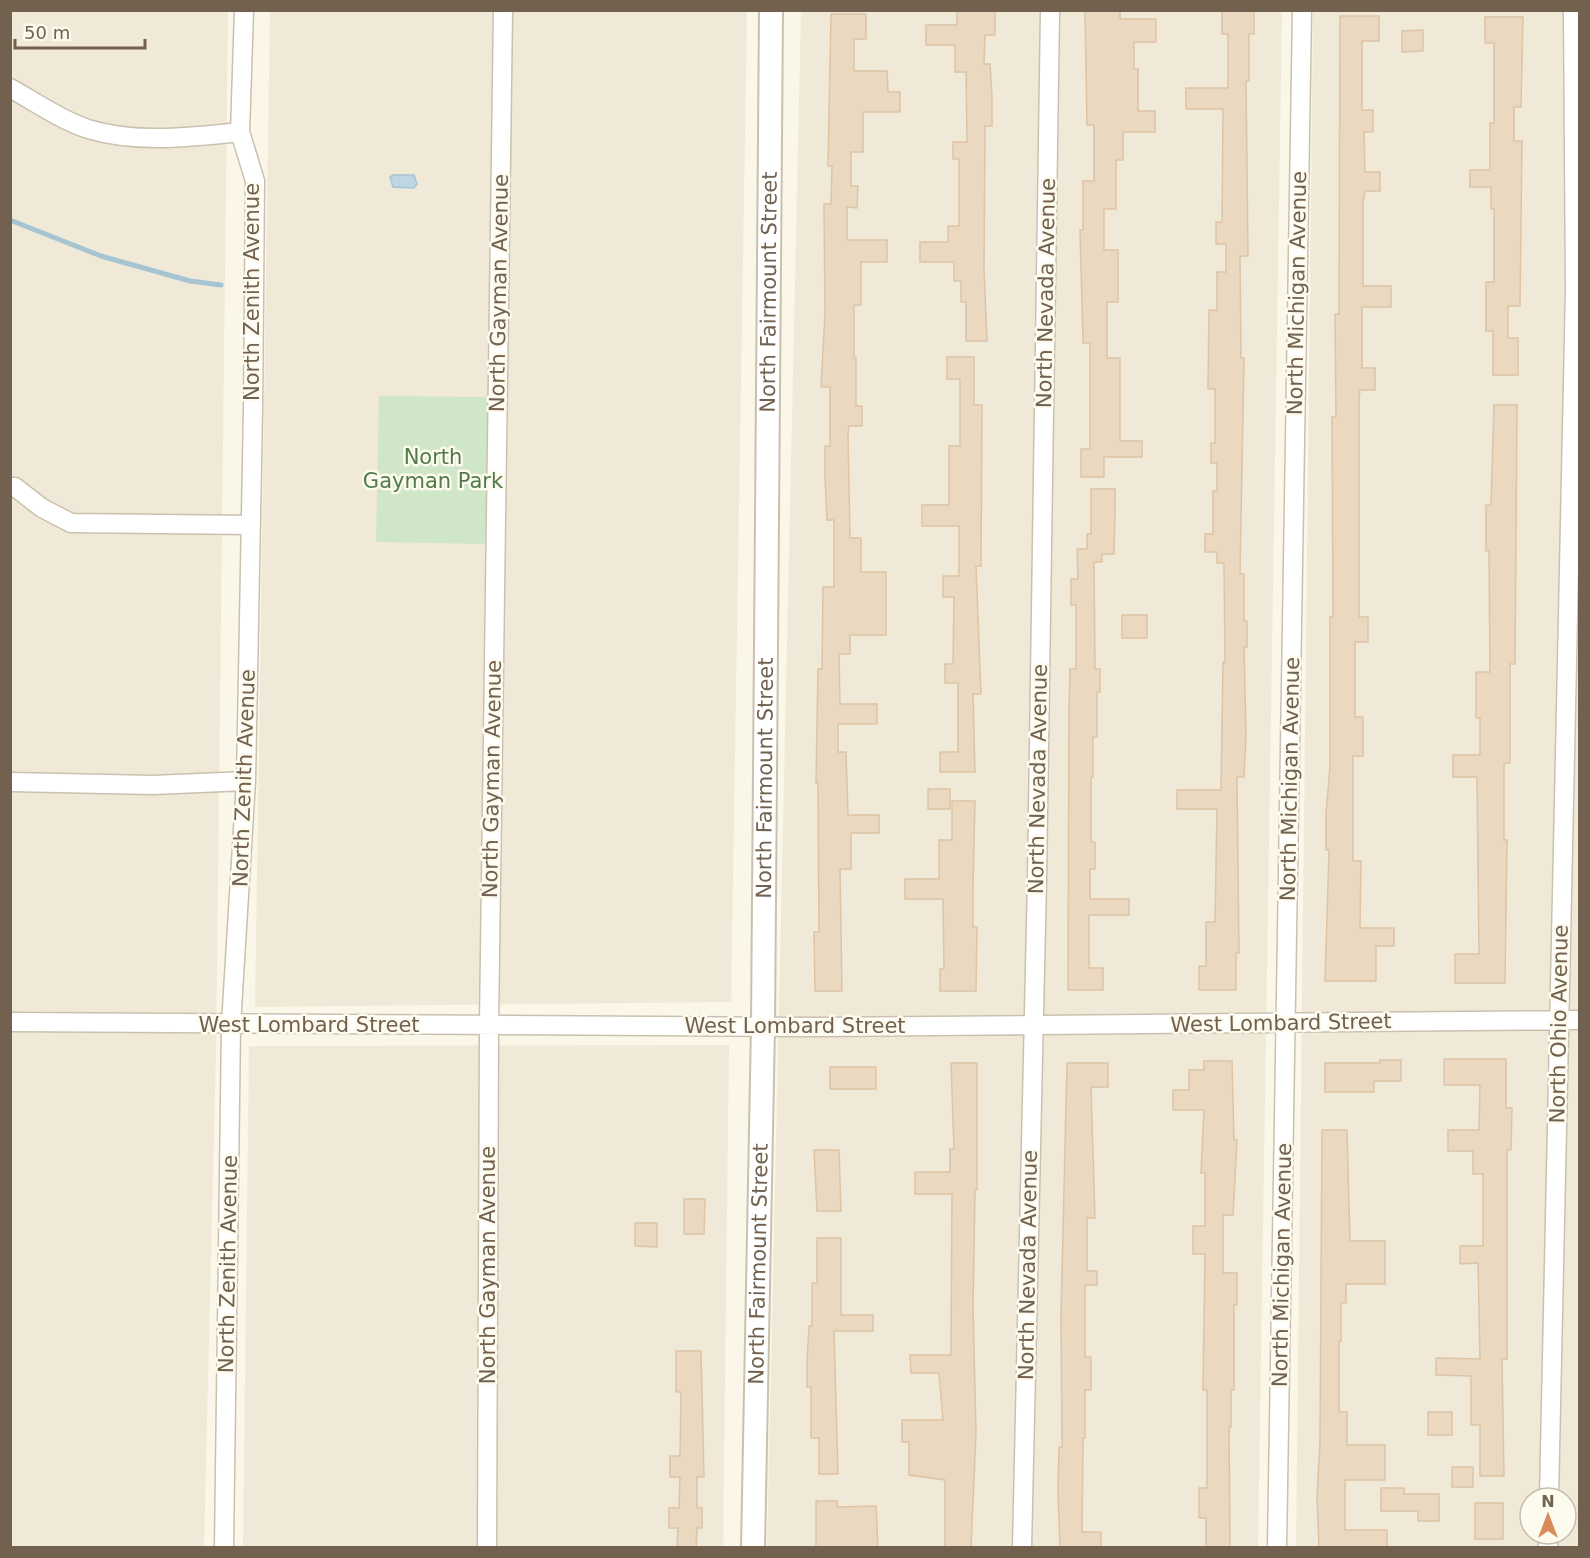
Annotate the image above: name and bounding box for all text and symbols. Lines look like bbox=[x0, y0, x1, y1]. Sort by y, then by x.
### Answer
scale bar bbox=[15, 12, 146, 50]
text: 50 m bbox=[24, 22, 70, 43]
street label: North Fairmount Street bbox=[756, 171, 782, 413]
street label: North Michigan Avenue bbox=[1283, 171, 1311, 415]
street label: North Gayman Avenue bbox=[485, 174, 513, 412]
street label: North Nevada Avenue bbox=[1032, 178, 1060, 408]
street label: North Zenith Avenue bbox=[240, 183, 264, 401]
park label: North Gayman Park bbox=[363, 445, 504, 493]
street label: North Fairmount Street bbox=[752, 657, 778, 899]
street label: North Michigan Avenue bbox=[1276, 657, 1304, 901]
street label: North Gayman Avenue bbox=[478, 660, 506, 898]
street label: North Nevada Avenue bbox=[1024, 664, 1052, 894]
street label: North Zenith Avenue bbox=[228, 669, 260, 887]
street label: North Ohio Avenue bbox=[1545, 924, 1573, 1124]
street label: West Lombard Street bbox=[1170, 1009, 1392, 1037]
street label: West Lombard Street bbox=[198, 1013, 420, 1037]
street label: West Lombard Street bbox=[684, 1014, 906, 1038]
street label: North Fairmount Street bbox=[744, 1143, 773, 1385]
street label: North Michigan Avenue bbox=[1268, 1143, 1296, 1387]
street label: North Gayman Avenue bbox=[476, 1146, 500, 1384]
street label: North Nevada Avenue bbox=[1014, 1150, 1042, 1380]
street label: North Zenith Avenue bbox=[214, 1155, 242, 1373]
north arrow bbox=[1518, 1486, 1578, 1546]
text: N bbox=[1541, 1492, 1555, 1511]

